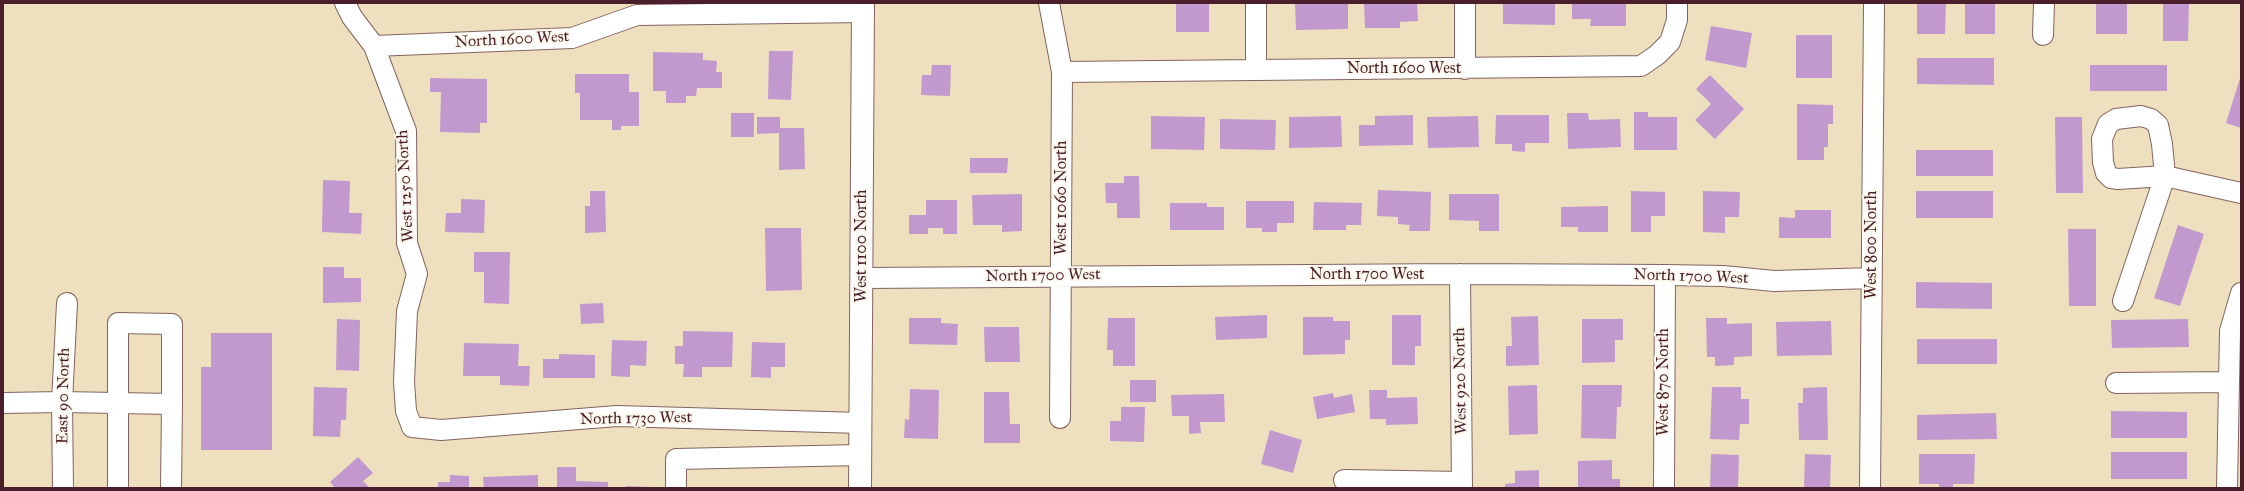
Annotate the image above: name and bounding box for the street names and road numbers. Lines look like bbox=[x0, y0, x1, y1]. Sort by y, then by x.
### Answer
street label: North 1600 West bbox=[454, 27, 570, 53]
street label: North 1600 West bbox=[1347, 59, 1461, 79]
street label: West 1250 North bbox=[393, 129, 419, 243]
street label: West 1060 North bbox=[1052, 141, 1072, 255]
street label: West 1100 North bbox=[852, 190, 872, 302]
street label: West 800 North bbox=[1862, 191, 1882, 299]
street label: North 1700 West bbox=[985, 265, 1101, 287]
street label: North 1700 West bbox=[1309, 265, 1425, 285]
street label: North 1700 West bbox=[1633, 265, 1749, 289]
street label: West 920 North bbox=[1450, 327, 1472, 435]
street label: West 870 North bbox=[1654, 328, 1674, 436]
street label: East 90 North bbox=[54, 348, 74, 444]
street label: North 1730 West bbox=[580, 408, 692, 430]

